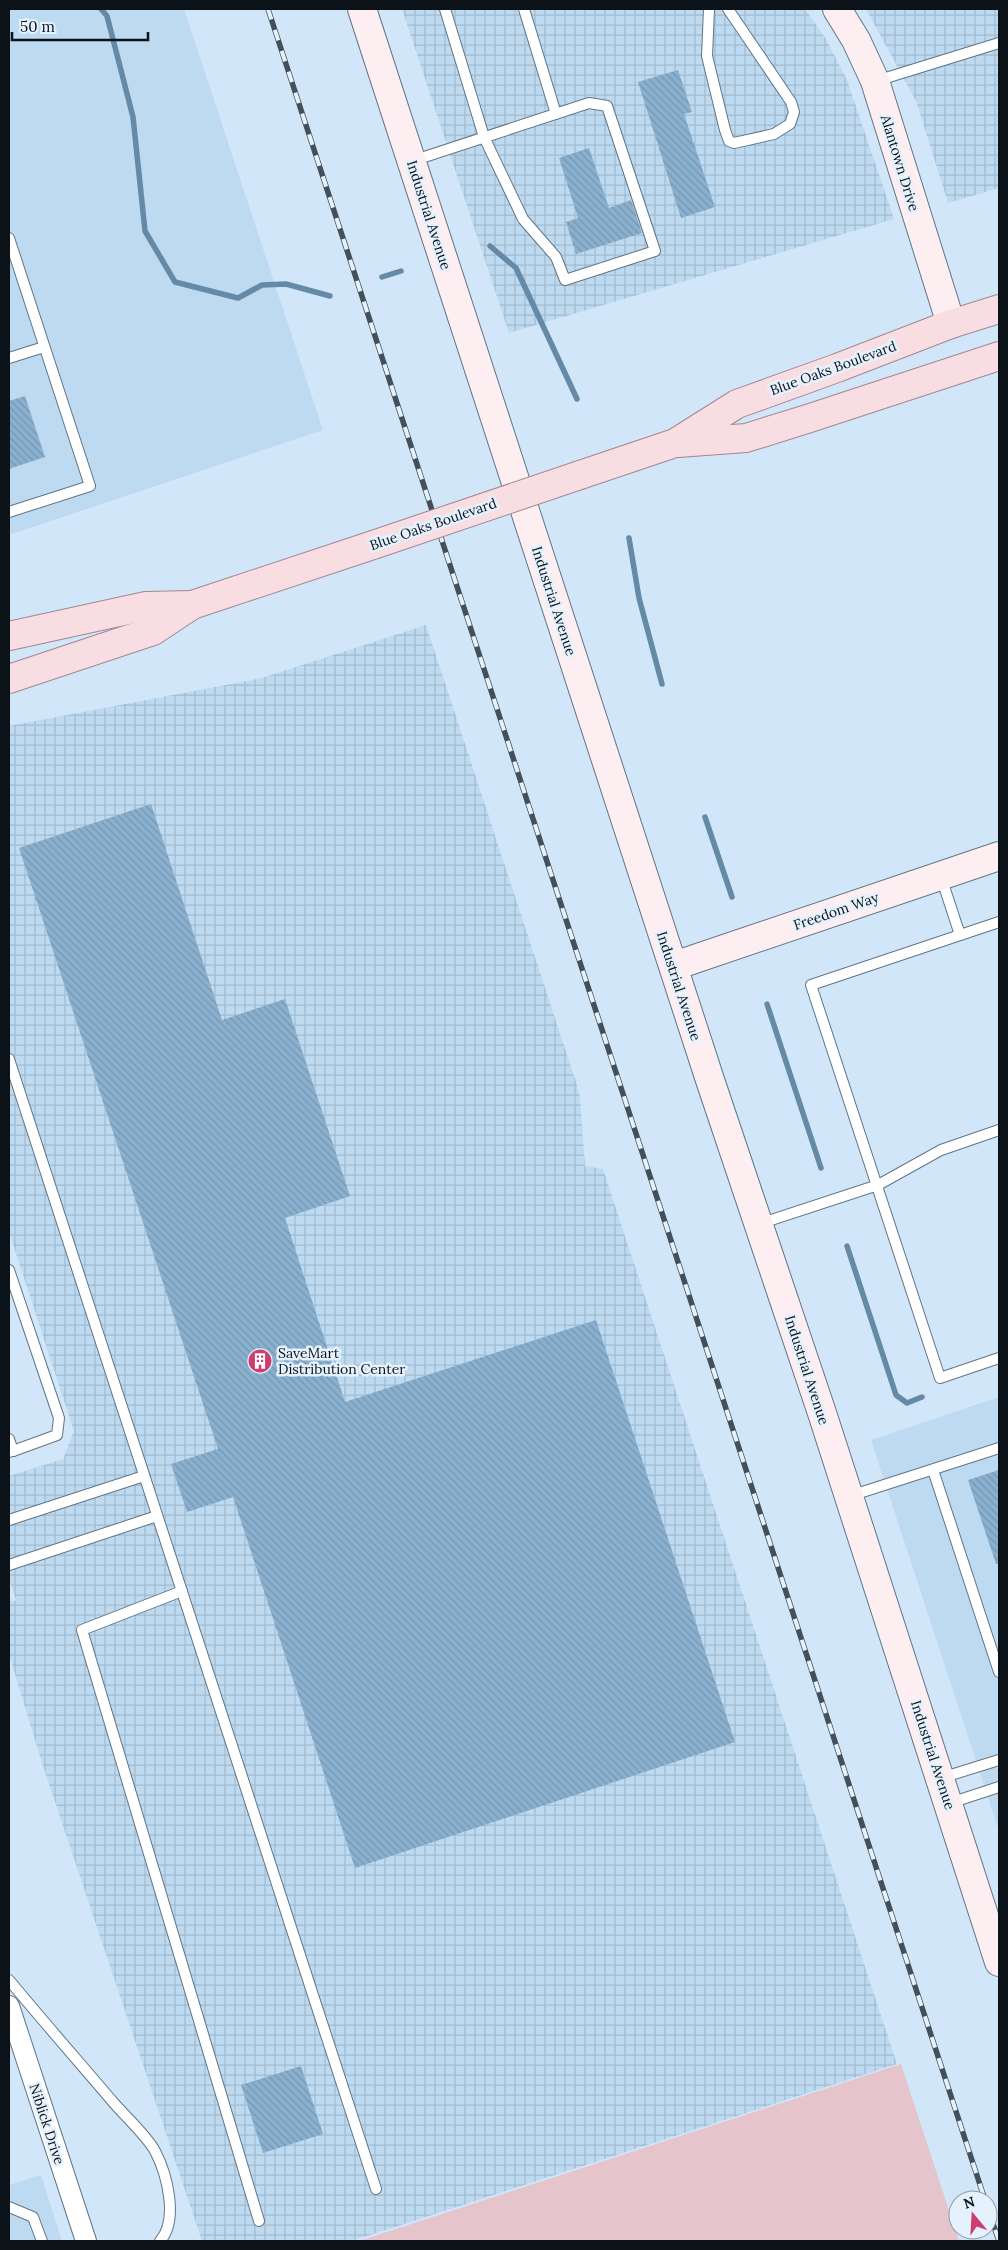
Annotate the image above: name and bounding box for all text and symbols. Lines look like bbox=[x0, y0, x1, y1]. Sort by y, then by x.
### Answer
scale bar bbox=[12, 10, 149, 42]
text: 50 m bbox=[20, 17, 55, 36]
street label: Alantown Drive bbox=[876, 112, 923, 214]
street label: Industrial Avenue bbox=[403, 158, 455, 272]
street label: Blue Oaks Boulevard bbox=[767, 337, 899, 399]
street label: Blue Oaks Boulevard bbox=[367, 494, 499, 554]
street label: Industrial Avenue bbox=[528, 544, 580, 658]
street label: Freedom Way bbox=[791, 888, 882, 934]
street label: Industrial Avenue bbox=[653, 929, 705, 1043]
street label: Industrial Avenue bbox=[781, 1313, 833, 1427]
place label: SaveMart Distribution Center bbox=[278, 1344, 405, 1378]
building icon: SaveMart Distribution Center bbox=[247, 1348, 273, 1374]
street label: Industrial Avenue bbox=[907, 1698, 959, 1812]
street label: Niblick Drive bbox=[25, 2081, 69, 2167]
north arrow bbox=[948, 2190, 998, 2240]
text: N bbox=[961, 2192, 977, 2213]

